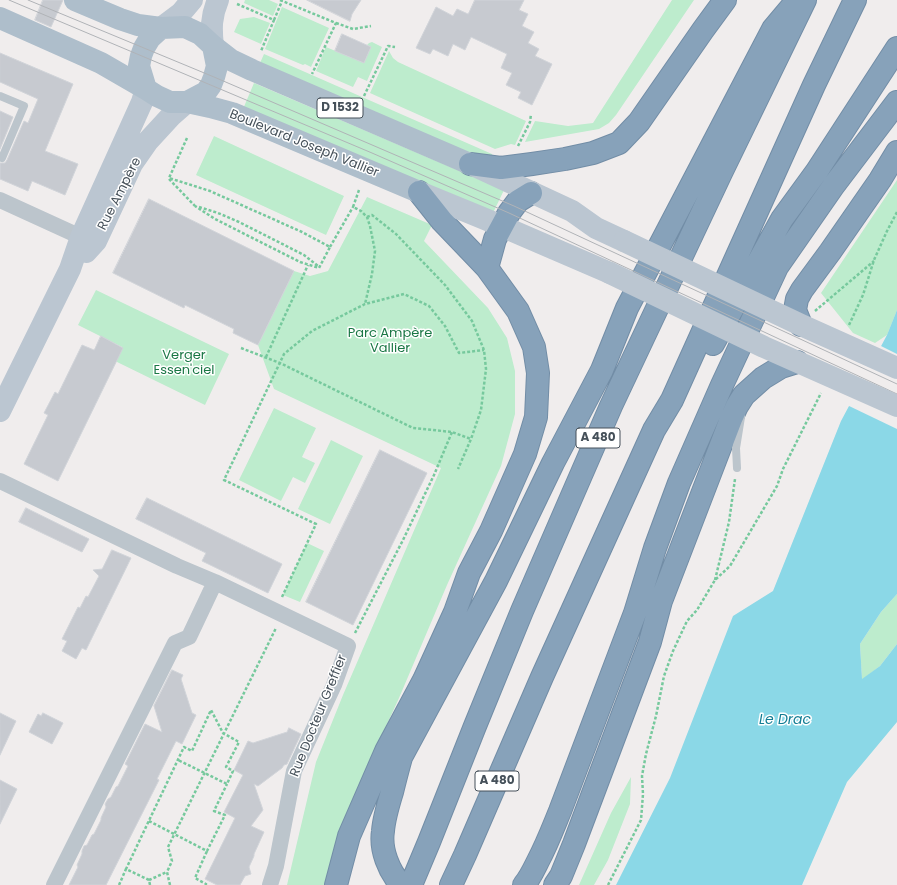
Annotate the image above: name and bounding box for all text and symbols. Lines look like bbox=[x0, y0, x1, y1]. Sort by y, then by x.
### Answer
road number: D 1532 bbox=[317, 98, 363, 118]
street label: Boulevard Joseph Vallier bbox=[227, 107, 381, 181]
street label: Rue Ampère bbox=[95, 155, 145, 233]
park label: Parc Ampère Vallier bbox=[348, 326, 432, 357]
park label: Verger Essen'ciel bbox=[153, 348, 215, 379]
road number: A 480 bbox=[576, 428, 620, 448]
street label: Rue Docteur Greffier bbox=[287, 653, 351, 779]
water label: Le Drac bbox=[759, 712, 811, 728]
road number: A 480 bbox=[475, 771, 519, 791]

